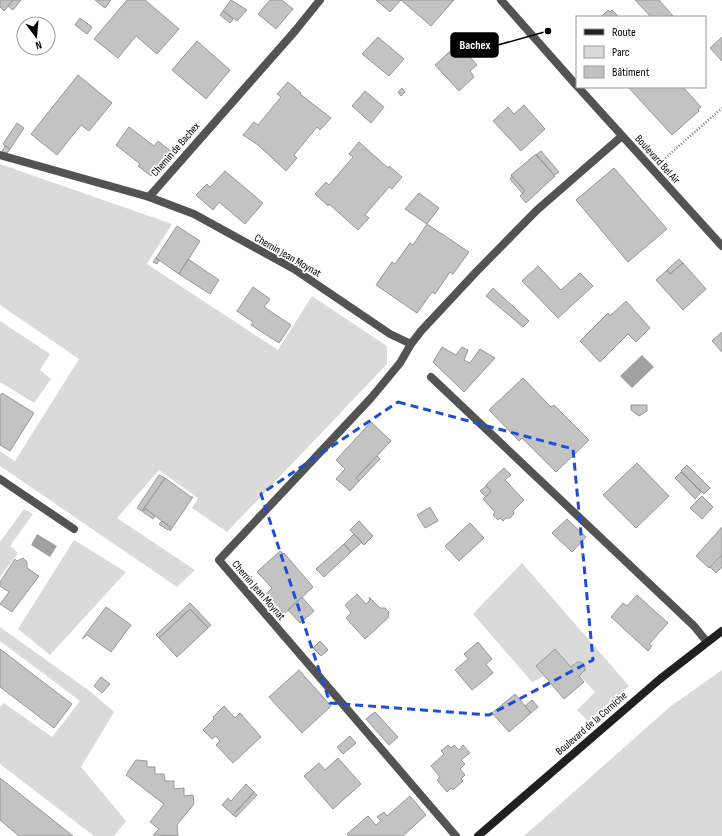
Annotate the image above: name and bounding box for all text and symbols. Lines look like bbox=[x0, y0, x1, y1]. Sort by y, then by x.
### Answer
north arrow bbox=[16, 16, 56, 56]
legend bbox=[576, 16, 706, 88]
text: Route bbox=[612, 25, 636, 40]
callout: Bachex bbox=[451, 33, 498, 57]
text: N bbox=[34, 38, 43, 52]
text: Bachex bbox=[459, 38, 491, 53]
text: Parc bbox=[612, 45, 630, 60]
text: Bâtiment bbox=[612, 65, 650, 80]
street label: Chemin de Bachex bbox=[148, 120, 202, 179]
street label: Boulevard Bel Air bbox=[632, 132, 683, 186]
street label: Chemin Jean Moynat bbox=[252, 231, 324, 280]
street label: Chemin Jean Moynat bbox=[229, 558, 289, 623]
street label: Boulevard de la Corniche bbox=[553, 689, 630, 758]

